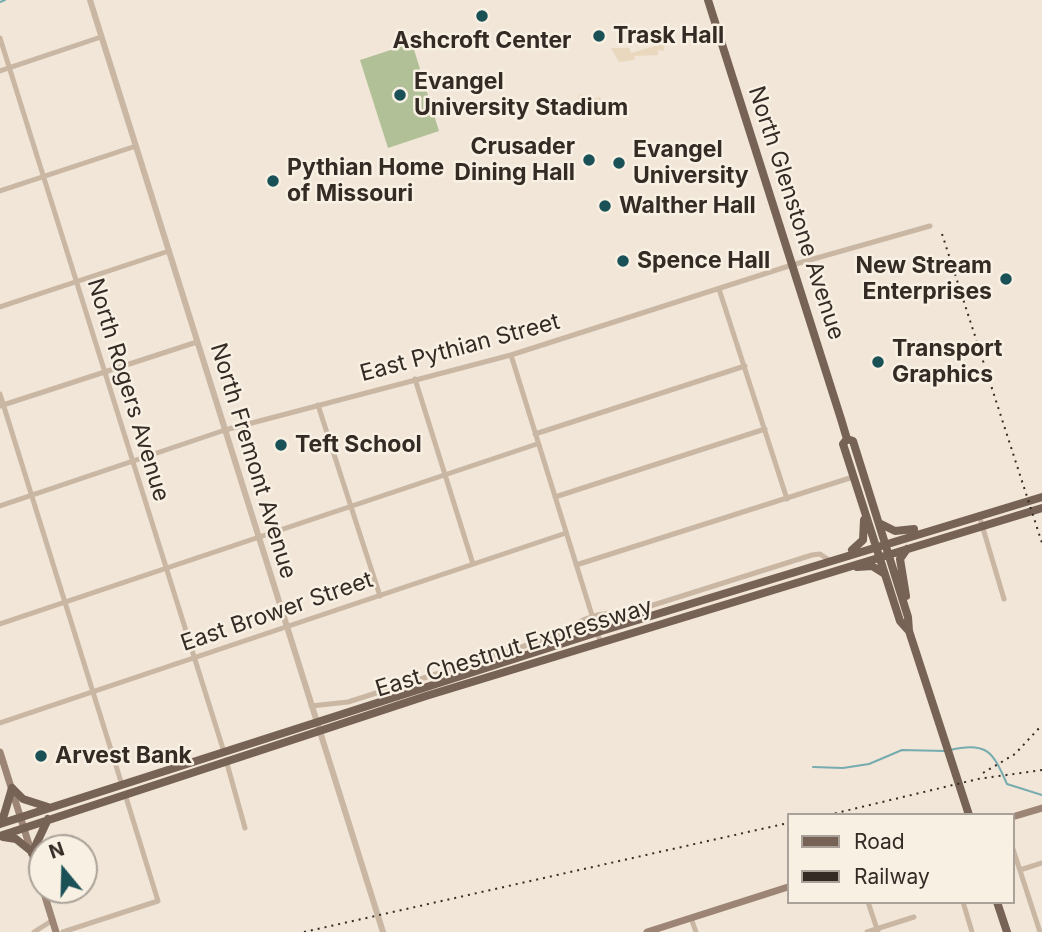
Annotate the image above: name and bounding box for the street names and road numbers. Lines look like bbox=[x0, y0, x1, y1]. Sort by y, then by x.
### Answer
street label: North Glenstone Avenue bbox=[742, 83, 850, 343]
street label: North Rogers Avenue bbox=[81, 275, 175, 505]
street label: East Pythian Street bbox=[357, 308, 563, 388]
street label: North Fremont Avenue bbox=[204, 340, 302, 582]
street label: East Brower Street bbox=[177, 566, 377, 658]
street label: East Chestnut Expressway bbox=[372, 593, 656, 703]

